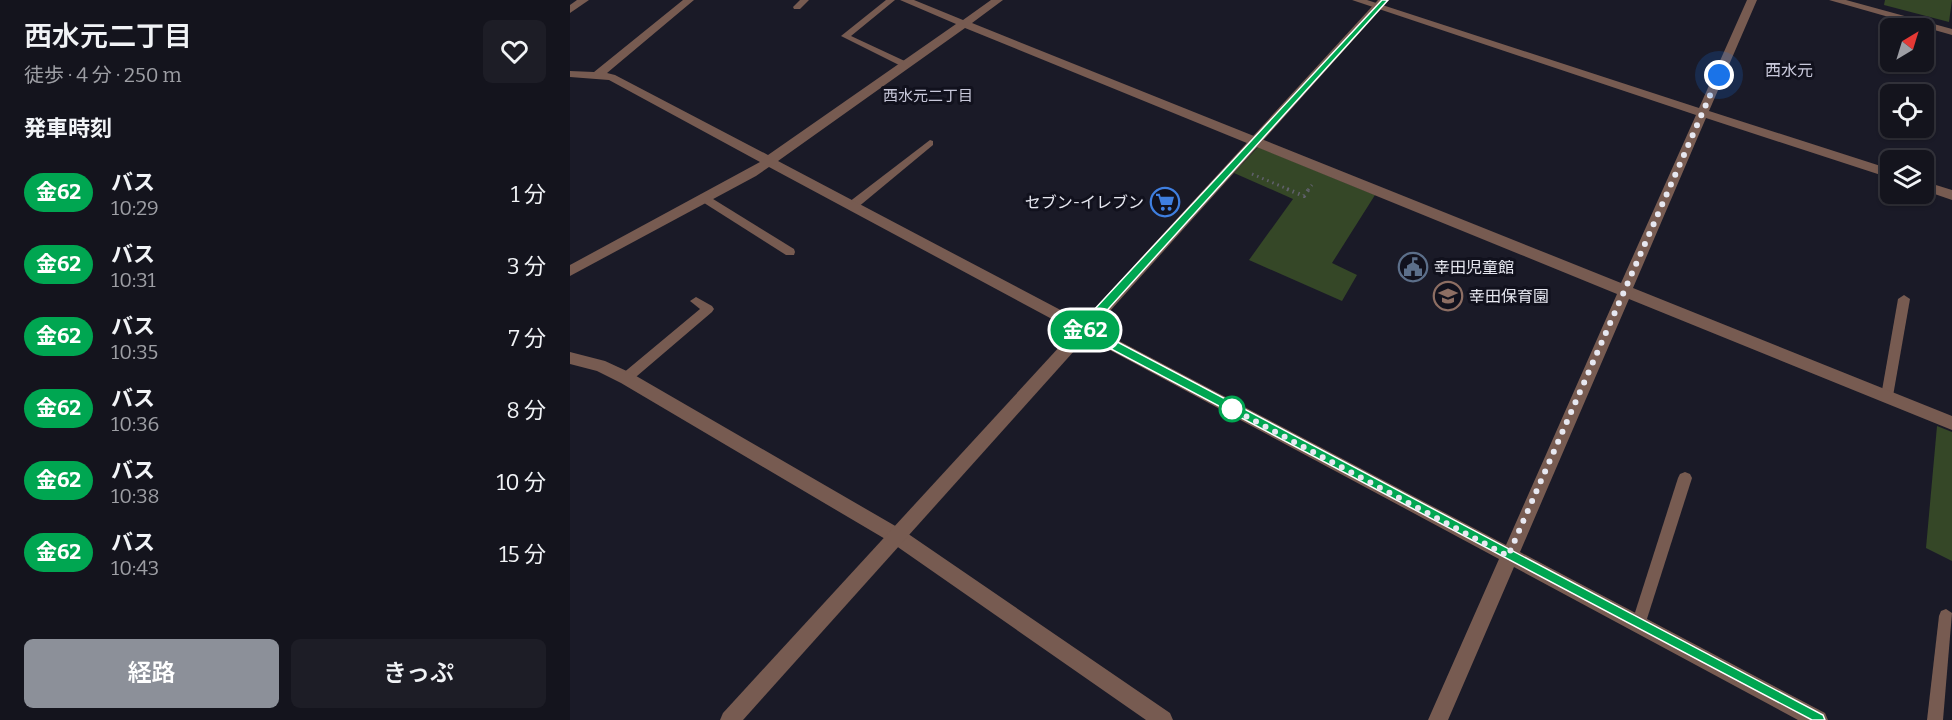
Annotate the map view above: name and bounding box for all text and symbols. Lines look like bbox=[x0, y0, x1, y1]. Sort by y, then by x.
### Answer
north arrow bbox=[1880, 18, 1934, 72]
map controls bbox=[1880, 18, 1934, 204]
text: 西水元二丁目 bbox=[24, 20, 192, 53]
button: heart bbox=[483, 20, 546, 83]
your location bbox=[1704, 60, 1734, 90]
district label: 西水元 bbox=[1765, 61, 1813, 80]
text: 徒歩 · 4 分 · 250 m bbox=[24, 63, 182, 87]
button: locate bbox=[1880, 84, 1934, 138]
district label: 西水元二丁目 bbox=[883, 87, 973, 105]
text: 発車時刻 bbox=[24, 115, 112, 142]
button: layers bbox=[1880, 150, 1934, 204]
text: バス bbox=[111, 169, 155, 196]
text: 金62 bbox=[36, 179, 81, 205]
text: 1 分 bbox=[511, 181, 546, 208]
supermarket icon: セブン-イレブン bbox=[1149, 186, 1181, 218]
place label: セブン-イレブン bbox=[1025, 193, 1144, 212]
text: 10:29 bbox=[111, 196, 159, 220]
text: バス bbox=[111, 241, 155, 268]
text: 金62 bbox=[36, 251, 81, 277]
public building icon: 幸田児童館 bbox=[1397, 251, 1429, 283]
text: 3 分 bbox=[507, 253, 546, 280]
place label: 幸田児童館 bbox=[1434, 258, 1514, 277]
text: 10:31 bbox=[111, 268, 156, 292]
school or university icon: 幸田保育園 bbox=[1432, 280, 1464, 312]
place label: 幸田保育園 bbox=[1469, 287, 1549, 306]
line badge: 金62 bbox=[1050, 310, 1120, 350]
text: バス bbox=[111, 313, 155, 340]
text: 金62 bbox=[1062, 317, 1108, 343]
text: 金62 bbox=[36, 323, 81, 349]
text: 7 分 bbox=[509, 325, 546, 352]
text: 10:35 bbox=[111, 340, 158, 364]
text: バス bbox=[111, 385, 155, 412]
text: 金62 bbox=[36, 395, 81, 421]
unlabelled marker bbox=[1219, 396, 1245, 422]
text: 8 分 bbox=[506, 397, 546, 424]
text: 10:36 bbox=[111, 412, 159, 436]
text: バス bbox=[111, 457, 155, 484]
text: 金62 bbox=[36, 467, 81, 493]
text: 10 分 bbox=[497, 469, 546, 496]
text: 10:38 bbox=[111, 484, 160, 508]
text: バス bbox=[111, 529, 155, 556]
text: 金62 bbox=[36, 539, 81, 565]
text: 15 分 bbox=[499, 541, 546, 568]
text: 10:43 bbox=[111, 556, 159, 580]
button: 経路 bbox=[24, 639, 279, 708]
button: きっぷ bbox=[291, 639, 546, 708]

